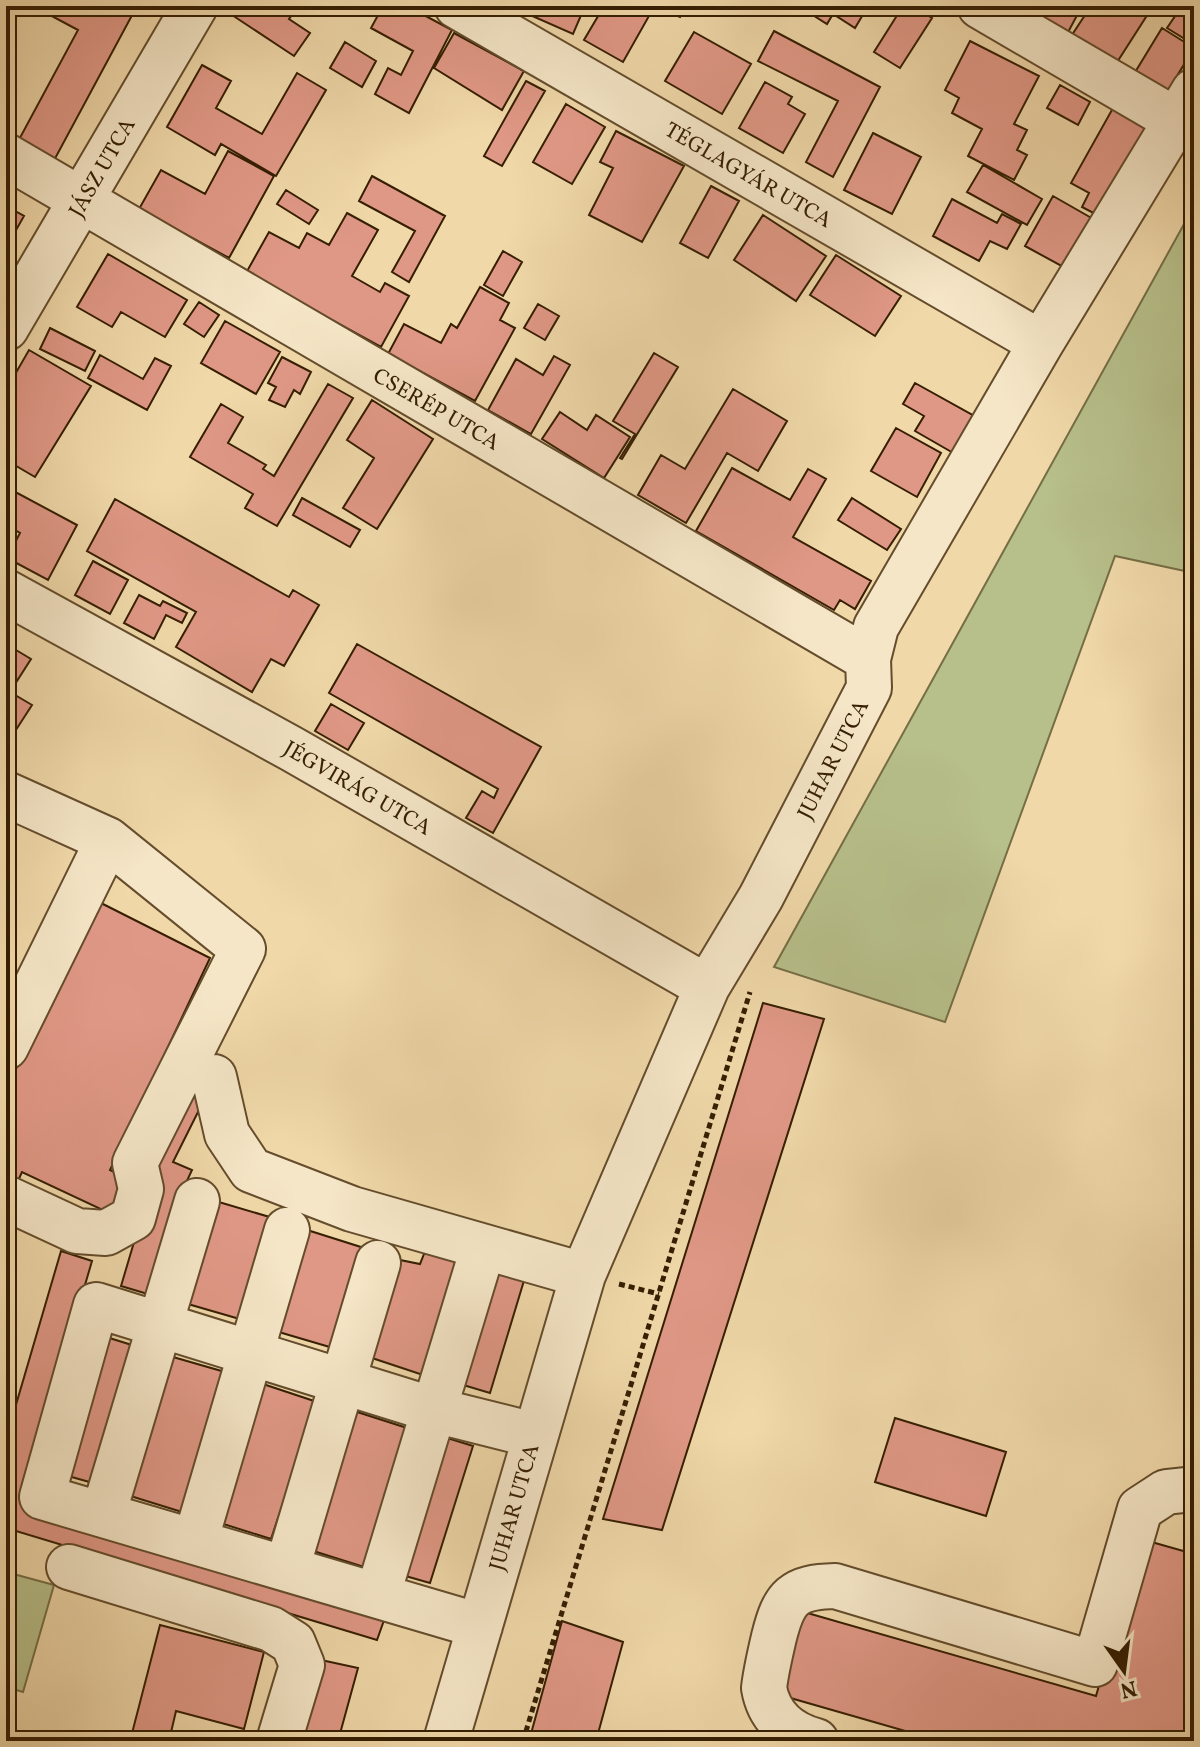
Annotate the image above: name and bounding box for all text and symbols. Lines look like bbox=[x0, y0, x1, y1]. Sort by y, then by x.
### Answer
street label: JÁSZ UTCA bbox=[62, 113, 144, 224]
street label: TÉGLAGYÁR UTCA bbox=[658, 116, 837, 237]
street label: CSERÉP UTCA bbox=[366, 361, 505, 459]
street label: JUHAR UTCA bbox=[791, 695, 878, 825]
street label: JÉGVIRÁG UTCA bbox=[277, 734, 437, 844]
street label: JUHAR UTCA bbox=[483, 1441, 548, 1575]
north arrow bbox=[1084, 1631, 1164, 1711]
text: N bbox=[1117, 1671, 1140, 1705]

